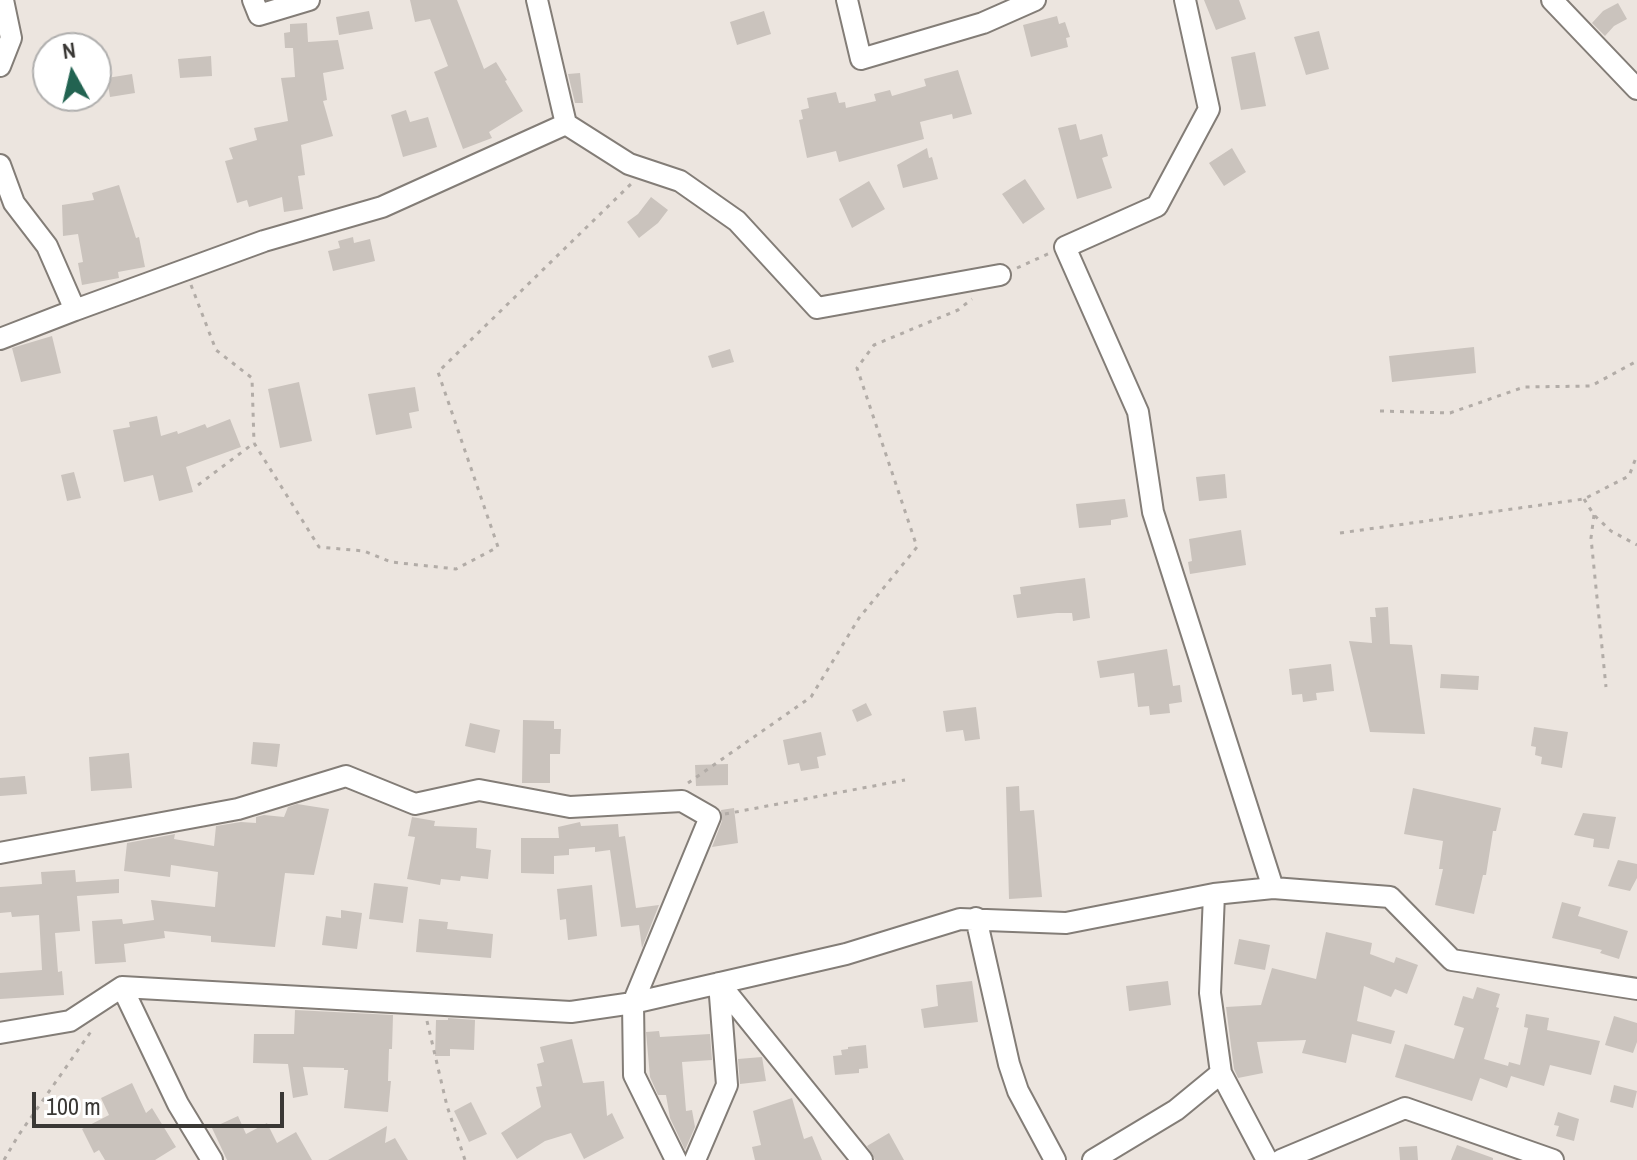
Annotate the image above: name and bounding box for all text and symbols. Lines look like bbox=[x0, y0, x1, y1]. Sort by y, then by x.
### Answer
north arrow bbox=[32, 32, 112, 112]
text: N bbox=[60, 34, 77, 66]
scale bar bbox=[36, 1076, 288, 1126]
text: 100 m bbox=[46, 1090, 101, 1122]

